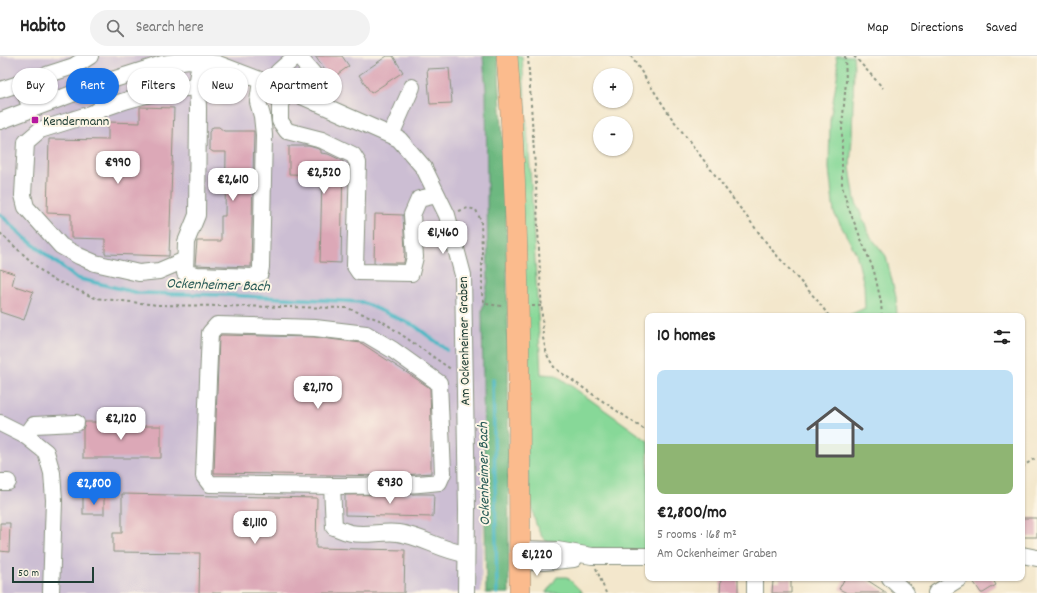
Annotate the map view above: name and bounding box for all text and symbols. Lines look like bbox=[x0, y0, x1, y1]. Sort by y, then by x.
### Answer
search box bbox=[90, 10, 370, 46]
text: Habito bbox=[20, 14, 66, 41]
icon: search bbox=[104, 17, 126, 39]
text: Search here bbox=[136, 17, 204, 39]
text: Map bbox=[867, 18, 889, 38]
text: Directions bbox=[911, 18, 964, 38]
text: Saved bbox=[986, 18, 1017, 38]
chip: Buy bbox=[12, 68, 58, 104]
chip: Rent bbox=[66, 68, 119, 104]
chip: Filters bbox=[127, 68, 190, 104]
chip: New bbox=[198, 68, 248, 104]
chip: Apartment bbox=[256, 68, 342, 104]
map controls bbox=[593, 68, 633, 156]
button: + bbox=[593, 68, 633, 108]
place label: Kendermann bbox=[43, 112, 109, 132]
marker: Kendermann bbox=[30, 115, 40, 125]
button: − bbox=[593, 116, 633, 156]
pin: €990 bbox=[94, 151, 142, 185]
text: €990 bbox=[105, 154, 131, 173]
pin: €2,520 bbox=[291, 161, 357, 195]
text: €2,520 bbox=[307, 164, 341, 183]
pin: €2,610 bbox=[200, 168, 266, 202]
text: €2,610 bbox=[217, 171, 249, 190]
pin: €1,460 bbox=[410, 221, 476, 255]
text: €1,460 bbox=[427, 224, 459, 243]
water label: Ockenheimer Bach bbox=[166, 273, 271, 299]
street label: Am Ockenheimer Graben bbox=[454, 276, 476, 406]
text: 10 homes bbox=[657, 325, 716, 349]
icon: filters bbox=[991, 326, 1013, 348]
pin: €2,170 bbox=[285, 376, 351, 410]
text: €2,170 bbox=[303, 379, 333, 398]
icon: home bbox=[799, 396, 871, 468]
pin: €2,120 bbox=[88, 407, 154, 441]
text: €2,120 bbox=[105, 410, 137, 429]
water label: Ockenheimer Bach bbox=[473, 421, 497, 526]
pin: €930 bbox=[366, 471, 414, 505]
pin: €2,800 bbox=[61, 472, 127, 506]
text: €930 bbox=[377, 474, 403, 493]
text: €2,800 bbox=[77, 475, 111, 494]
text: €2,800/mo bbox=[657, 502, 727, 526]
pin: €1,110 bbox=[222, 511, 288, 545]
text: €1,110 bbox=[242, 514, 268, 533]
text: 5 rooms · 168 m² bbox=[657, 526, 737, 545]
pin: €1,220 bbox=[504, 543, 570, 577]
text: Am Ockenheimer Graben bbox=[657, 545, 777, 564]
text: €1,220 bbox=[521, 546, 553, 565]
scale bar bbox=[12, 565, 94, 584]
text: 50 m bbox=[18, 566, 39, 582]

